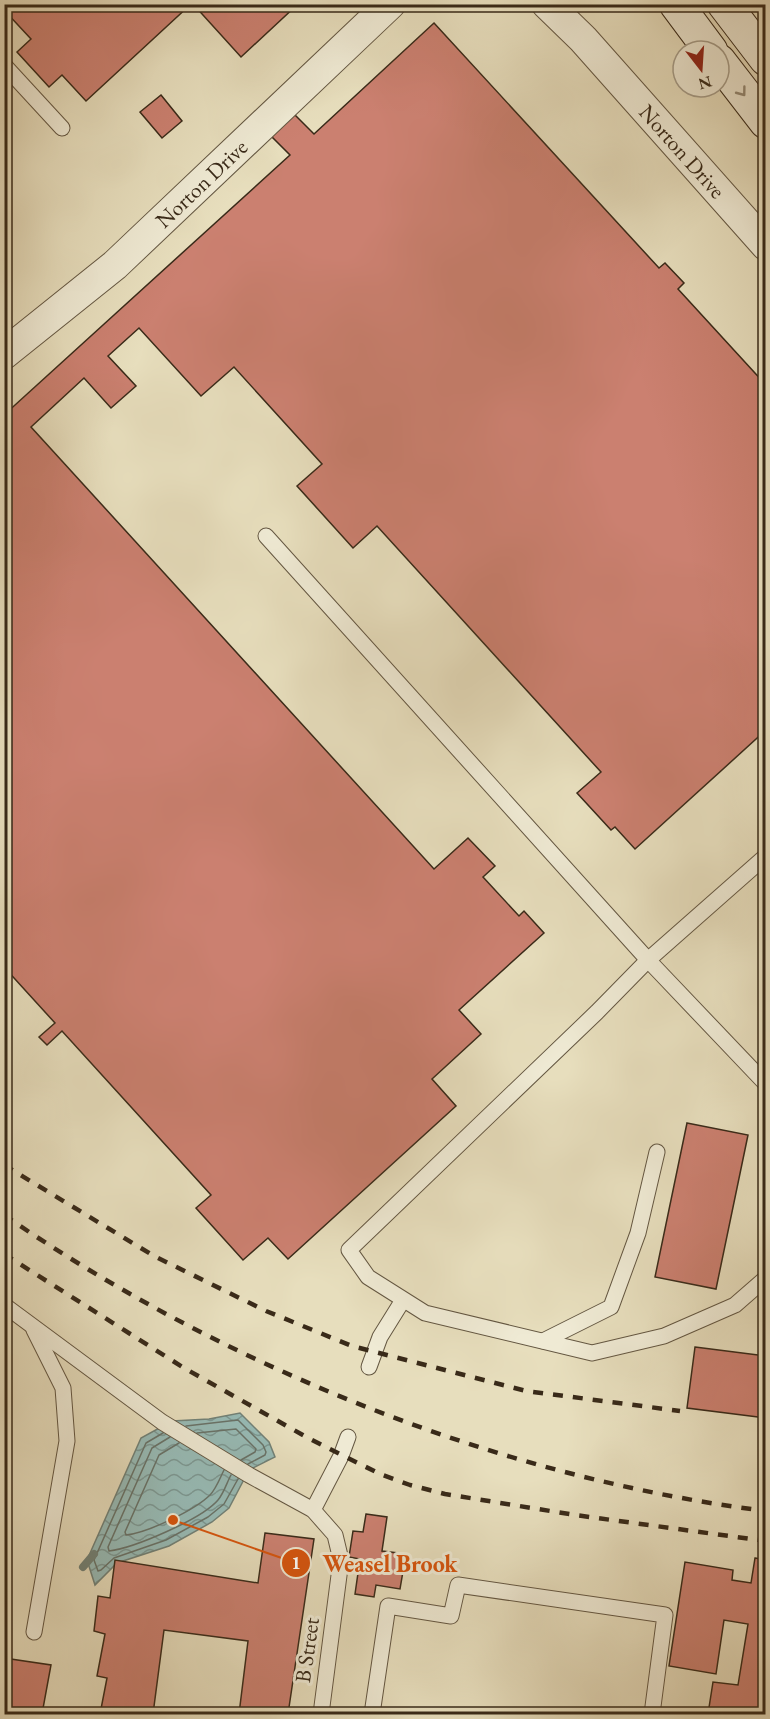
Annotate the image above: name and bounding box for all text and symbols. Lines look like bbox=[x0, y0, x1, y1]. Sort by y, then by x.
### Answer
north arrow bbox=[671, 39, 731, 99]
text: N bbox=[696, 71, 715, 95]
one-way arrow bbox=[735, 85, 746, 96]
street label: Norton Drive bbox=[633, 98, 732, 204]
street label: Norton Drive bbox=[149, 132, 254, 234]
callout: Weasel Brook bbox=[281, 1542, 469, 1584]
text: Weasel Brook bbox=[323, 1548, 458, 1579]
text: 1 bbox=[291, 1551, 301, 1574]
street label: B Street bbox=[288, 1615, 326, 1685]

